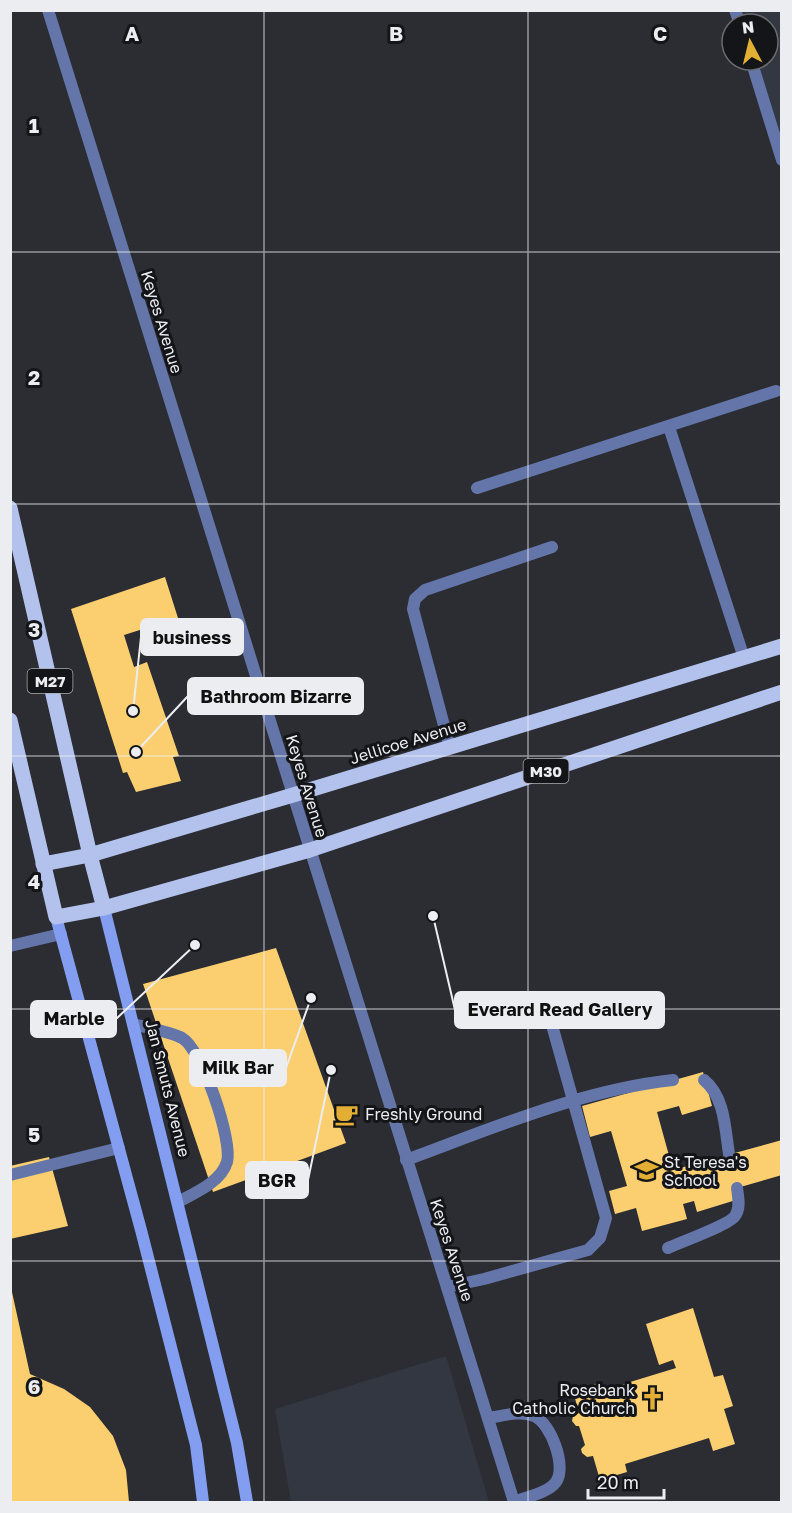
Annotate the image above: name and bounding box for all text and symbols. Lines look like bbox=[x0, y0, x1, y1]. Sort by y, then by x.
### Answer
north arrow bbox=[720, 12, 780, 72]
text: N bbox=[741, 16, 755, 38]
text: A bbox=[125, 21, 139, 45]
text: B bbox=[389, 21, 403, 45]
text: C bbox=[653, 21, 667, 45]
text: 1 bbox=[29, 113, 39, 137]
street label: Keyes Avenue bbox=[137, 268, 187, 376]
text: 2 bbox=[28, 365, 40, 389]
text: 3 bbox=[28, 617, 40, 641]
callout: business bbox=[141, 619, 243, 655]
text: business bbox=[153, 626, 231, 648]
road number: M27 bbox=[28, 669, 72, 693]
callout: Bathroom Bizarre bbox=[188, 678, 363, 714]
text: Bathroom Bizarre bbox=[200, 685, 352, 707]
street label: Jellicoe Avenue bbox=[347, 714, 469, 768]
street label: Keyes Avenue bbox=[282, 732, 332, 840]
road number: M30 bbox=[524, 759, 568, 783]
text: 4 bbox=[28, 869, 40, 893]
callout: Everard Read Gallery bbox=[455, 992, 664, 1028]
text: Everard Read Gallery bbox=[467, 998, 653, 1020]
callout: Marble bbox=[31, 1001, 116, 1037]
text: Marble bbox=[43, 1007, 105, 1029]
street label: Jan Smuts Avenue bbox=[141, 1017, 195, 1159]
callout: Milk Bar bbox=[190, 1050, 286, 1086]
text: Milk Bar bbox=[202, 1056, 274, 1078]
cafe icon: Freshly Ground bbox=[334, 1101, 360, 1127]
place label: Freshly Ground bbox=[365, 1104, 482, 1124]
text: 5 bbox=[28, 1122, 40, 1146]
place label: St Teresa's School bbox=[664, 1152, 747, 1190]
school or university icon: St Teresa's School bbox=[633, 1158, 659, 1184]
callout: BGR bbox=[246, 1162, 308, 1198]
text: BGR bbox=[258, 1169, 296, 1191]
street label: Keyes Avenue bbox=[426, 1196, 478, 1304]
text: 6 bbox=[28, 1374, 40, 1398]
place label: Rosebank Catholic Church bbox=[512, 1380, 635, 1418]
church icon: Rosebank Catholic Church bbox=[640, 1386, 666, 1412]
scale bar bbox=[588, 1462, 664, 1500]
text: 20 m bbox=[597, 1471, 639, 1493]

